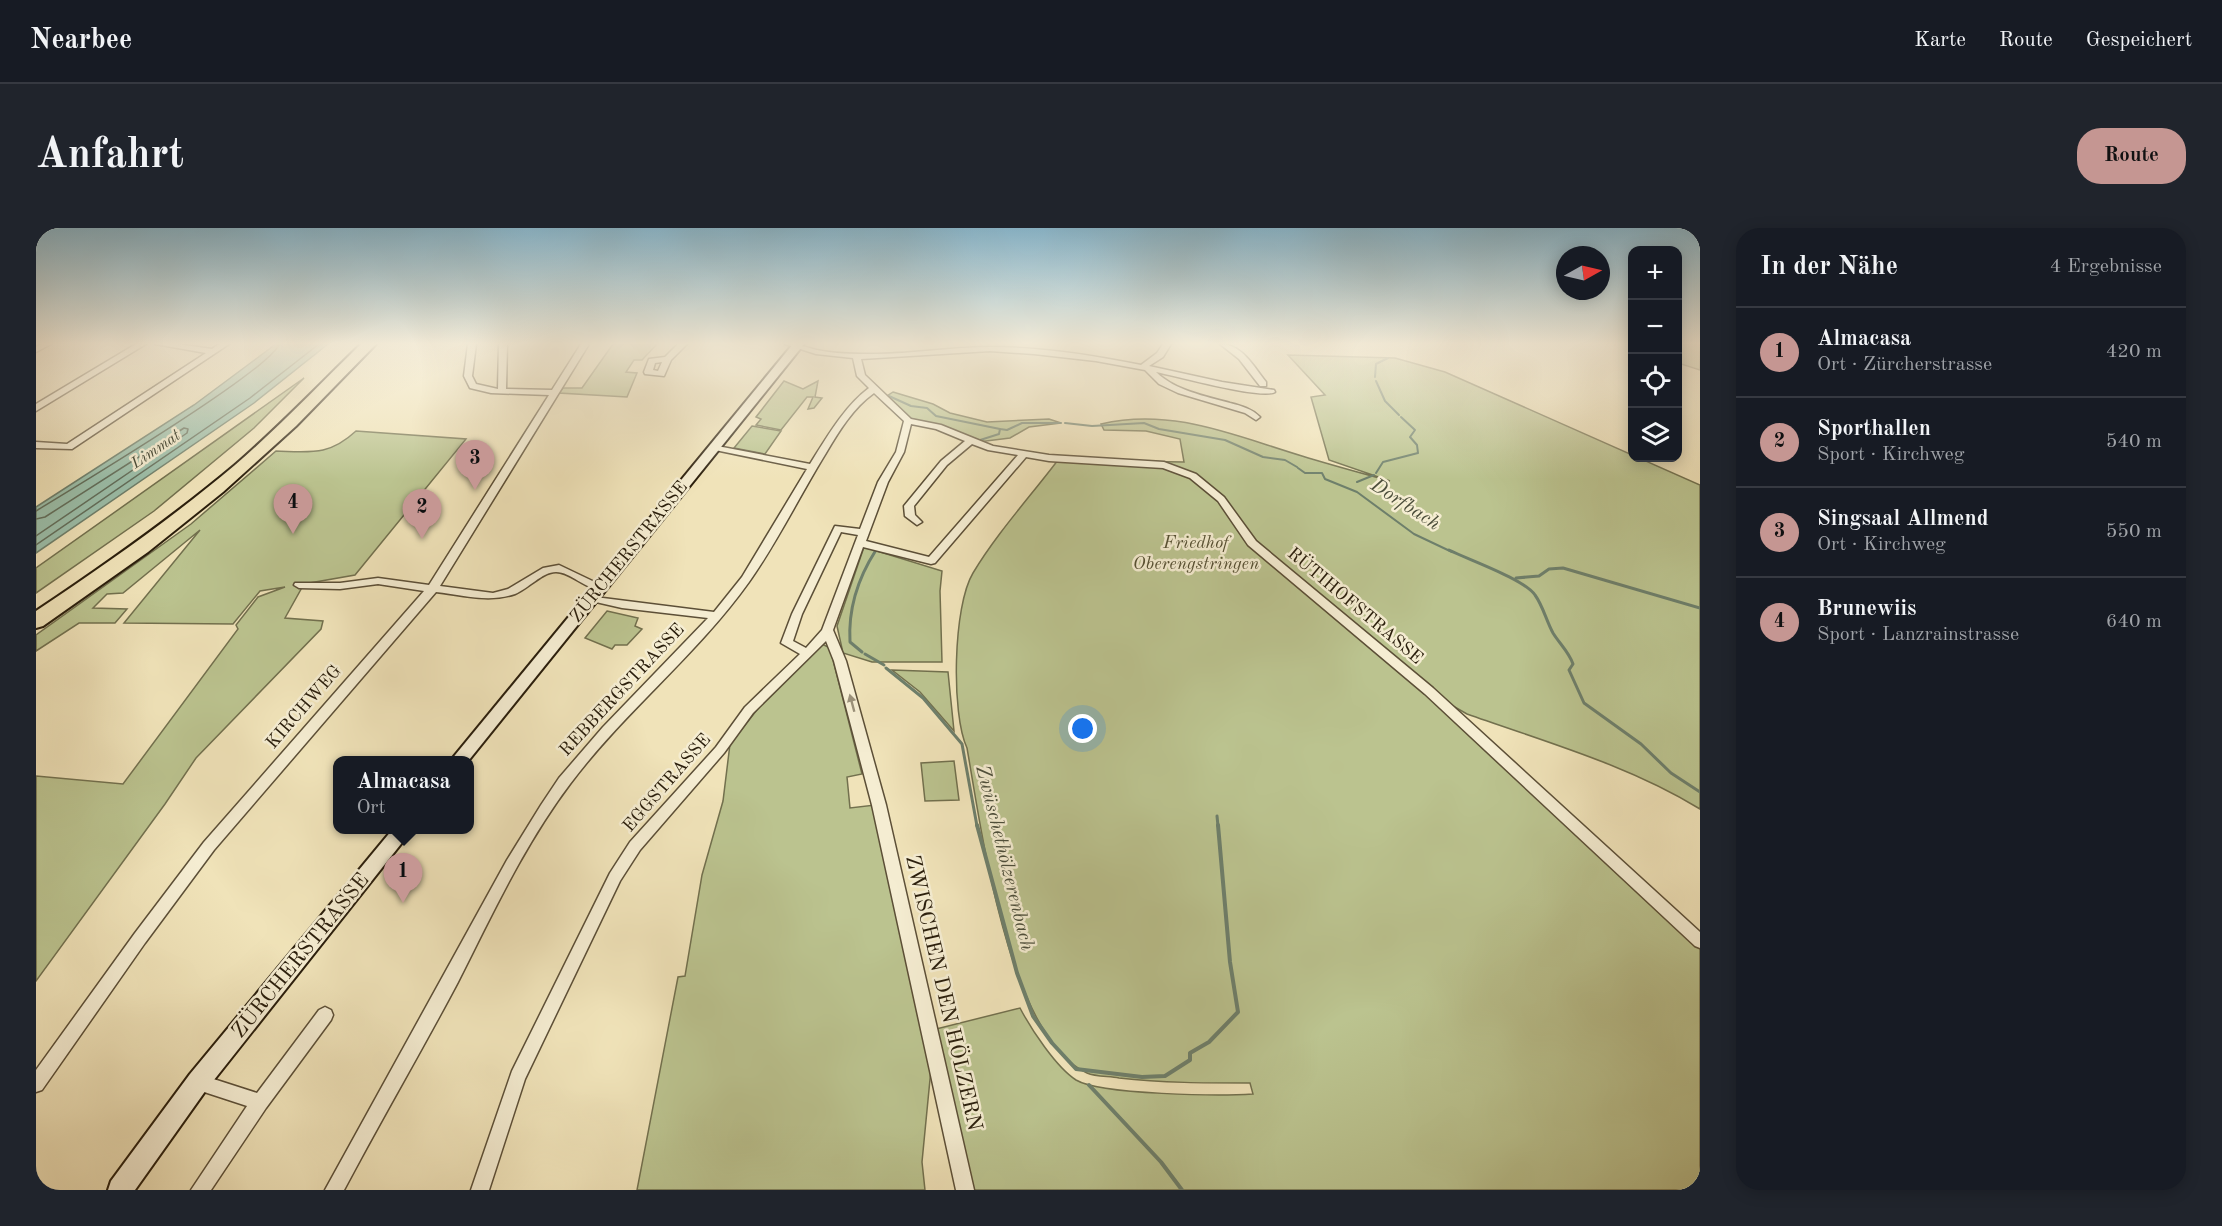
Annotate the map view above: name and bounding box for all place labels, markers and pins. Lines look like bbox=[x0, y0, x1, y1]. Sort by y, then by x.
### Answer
pin: 3 bbox=[456, 440, 494, 490]
pin: 4 bbox=[274, 484, 312, 534]
pin: 2 bbox=[402, 490, 442, 539]
pin: 1 bbox=[384, 854, 422, 903]

